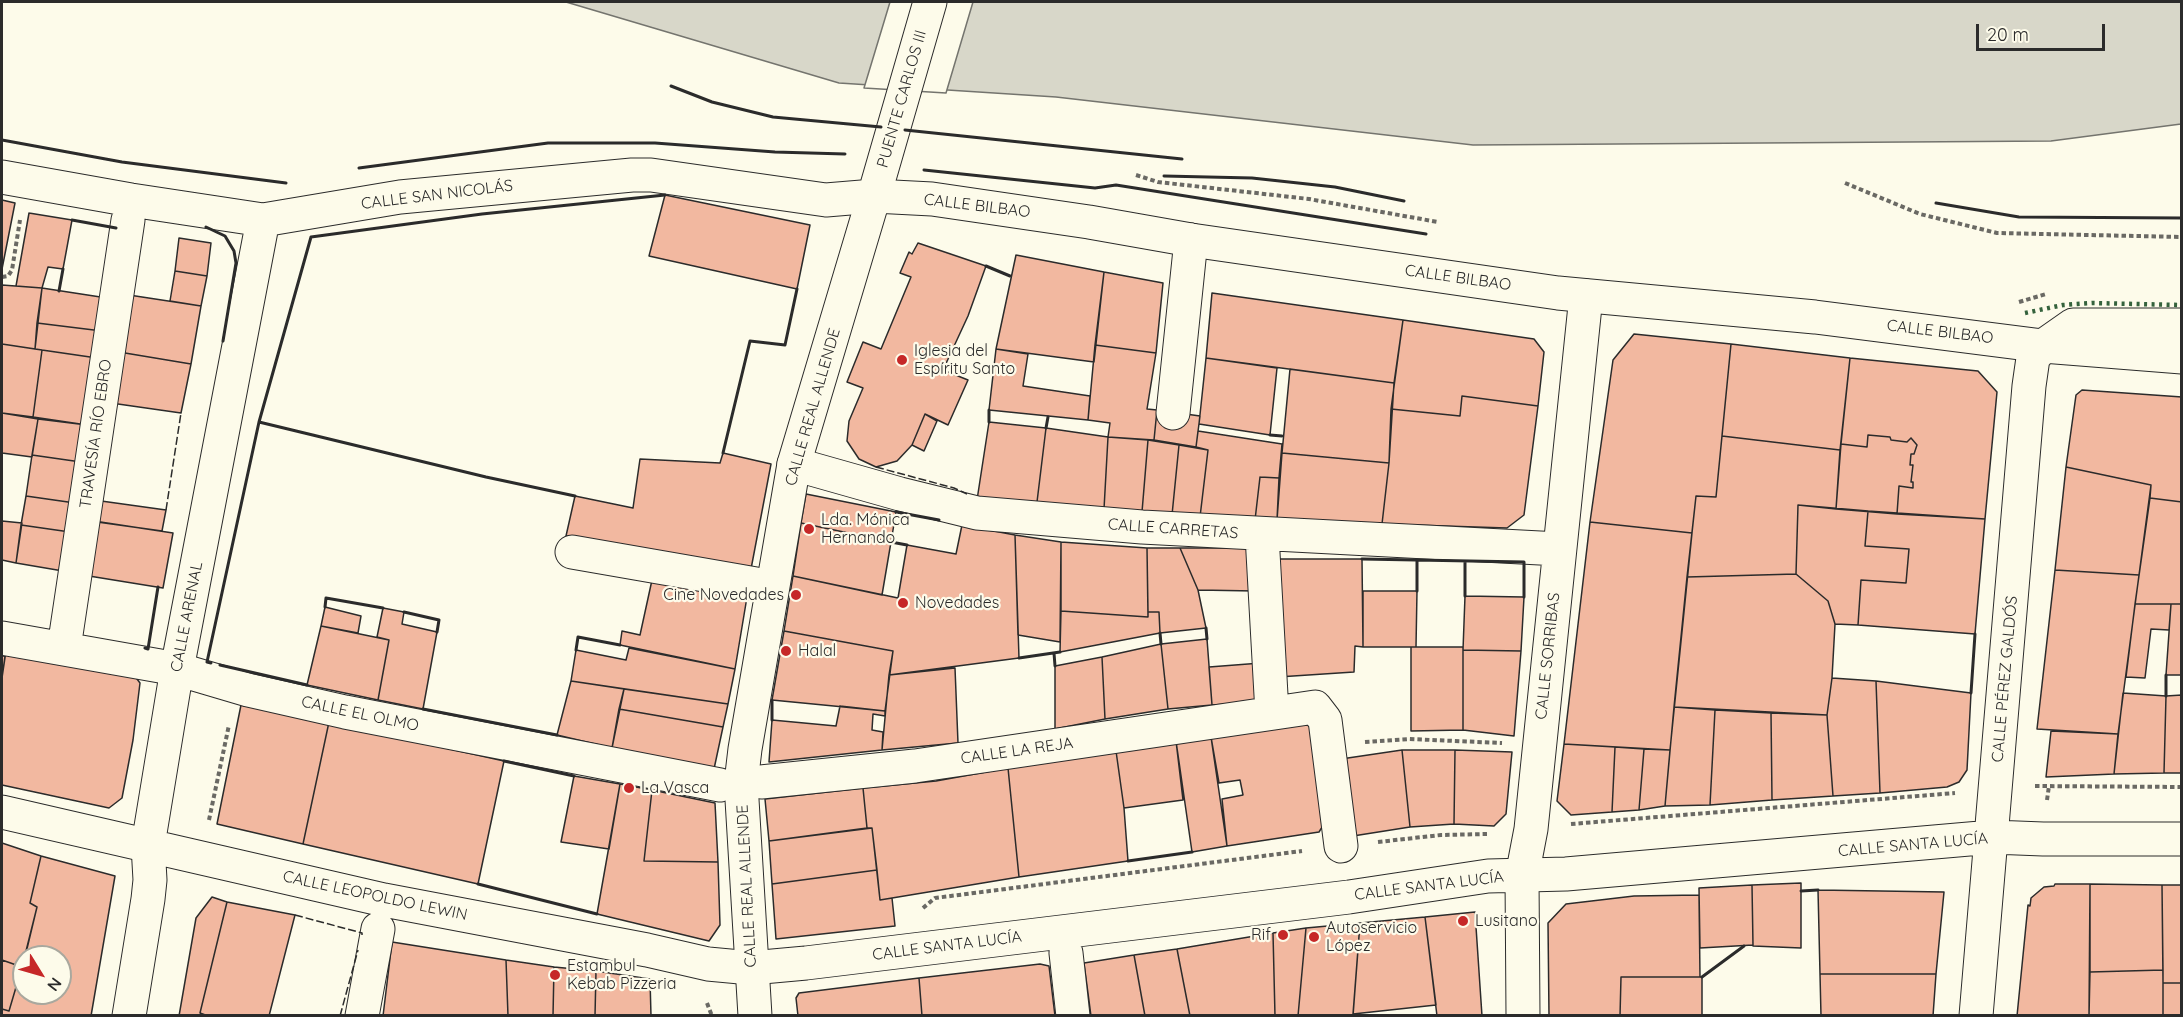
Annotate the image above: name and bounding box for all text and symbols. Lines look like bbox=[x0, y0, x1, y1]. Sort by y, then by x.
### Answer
scale bar bbox=[1979, 12, 2108, 50]
text: 20 m bbox=[1987, 23, 2029, 46]
street label: PUENTE CARLOS III bbox=[873, 28, 931, 170]
street label: CALLE SAN NICOLÁS bbox=[360, 176, 514, 214]
street label: CALLE BILBAO bbox=[923, 190, 1031, 222]
street label: CALLE BILBAO bbox=[1404, 261, 1512, 295]
street label: CALLE BILBAO bbox=[1886, 316, 1994, 348]
street label: CALLE REAL ALLENDE bbox=[781, 326, 845, 488]
place label: Iglesia del Espíritu Santo bbox=[914, 341, 1015, 379]
marker: Iglesia del Espíritu Santo bbox=[895, 353, 909, 367]
street label: TRAVESÍA RÍO EBRO bbox=[76, 358, 116, 510]
place label: Lda. Mónica Hernando bbox=[821, 510, 910, 548]
street label: CALLE CARRETAS bbox=[1107, 515, 1239, 543]
marker: Lda. Mónica Hernando bbox=[802, 522, 816, 536]
street label: CALLE ARENAL bbox=[167, 560, 207, 674]
place label: Cine Novedades bbox=[663, 585, 784, 605]
marker: Cine Novedades bbox=[789, 588, 803, 602]
street label: CALLE SORRIBAS bbox=[1532, 591, 1564, 721]
place label: Novedades bbox=[915, 593, 999, 613]
street label: CALLE PÉREZ GALDÓS bbox=[1988, 595, 2022, 763]
marker: Novedades bbox=[896, 596, 910, 610]
place label: Halal bbox=[798, 641, 836, 661]
marker: Halal bbox=[779, 644, 793, 658]
street label: CALLE EL OLMO bbox=[300, 692, 420, 736]
street label: CALLE LA REJA bbox=[960, 734, 1074, 768]
place label: La Vasca bbox=[641, 778, 709, 798]
marker: La Vasca bbox=[622, 781, 636, 795]
street label: CALLE REAL ALLENDE bbox=[733, 804, 761, 968]
street label: CALLE SANTA LUCÍA bbox=[1837, 829, 1989, 861]
street label: CALLE LEOPOLDO LEWIN bbox=[281, 867, 469, 925]
street label: CALLE SANTA LUCÍA bbox=[1353, 867, 1505, 905]
place label: Lusitano bbox=[1475, 911, 1538, 931]
marker: Lusitano bbox=[1456, 914, 1470, 928]
place label: Autoservicio López bbox=[1326, 918, 1417, 956]
place label: Rif bbox=[1251, 925, 1271, 945]
street label: CALLE SANTA LUCÍA bbox=[871, 927, 1023, 965]
marker: Rif bbox=[1276, 928, 1290, 942]
marker: Autoservicio López bbox=[1307, 930, 1321, 944]
north arrow bbox=[12, 945, 72, 1005]
place label: Estambul Kebab Pizzeria bbox=[567, 956, 676, 994]
marker: Estambul Kebab Pizzeria bbox=[548, 968, 562, 982]
text: N bbox=[43, 974, 66, 995]

